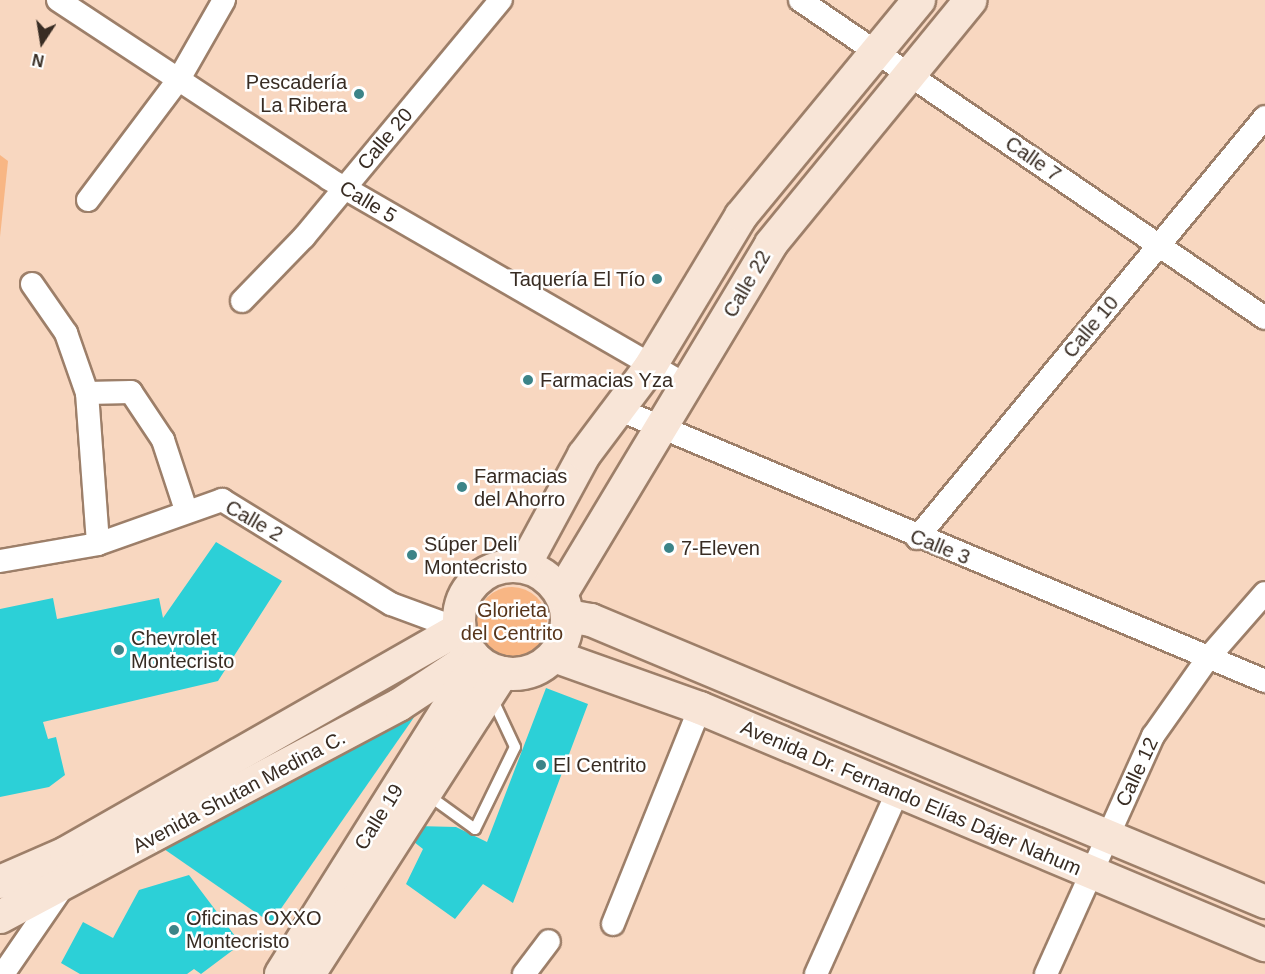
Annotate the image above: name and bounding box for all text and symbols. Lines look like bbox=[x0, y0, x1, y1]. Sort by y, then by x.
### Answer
north arrow bbox=[12, 12, 72, 72]
text: N bbox=[31, 51, 46, 70]
place label: Pescadería La Ribera bbox=[246, 70, 347, 117]
marker: Pescadería La Ribera bbox=[352, 87, 366, 101]
street label: Calle 20 bbox=[352, 103, 418, 175]
street label: Calle 7 bbox=[1001, 131, 1065, 187]
street label: Calle 5 bbox=[335, 176, 401, 228]
street label: Calle 22 bbox=[718, 246, 776, 322]
place label: Taquería El Tío bbox=[509, 267, 645, 291]
marker: Taquería El Tío bbox=[650, 272, 664, 286]
street label: Calle 10 bbox=[1058, 291, 1124, 363]
place label: Farmacias Yza bbox=[540, 368, 673, 392]
marker: Farmacias Yza bbox=[521, 373, 535, 387]
place label: Farmacias del Ahorro bbox=[474, 464, 567, 511]
marker: Farmacias del Ahorro bbox=[455, 480, 469, 494]
street label: Calle 2 bbox=[221, 495, 287, 547]
street label: Calle 3 bbox=[907, 524, 973, 570]
place label: Súper Deli Montecristo bbox=[424, 532, 527, 579]
place label: 7-Eleven bbox=[681, 536, 760, 560]
marker: 7-Eleven bbox=[662, 541, 676, 555]
marker: Súper Deli Montecristo bbox=[405, 548, 419, 562]
park label: Glorieta del Centrito bbox=[461, 598, 563, 645]
place label: Chevrolet Montecristo bbox=[131, 626, 234, 673]
marker: Chevrolet Montecristo bbox=[112, 643, 126, 657]
street label: Avenida Dr. Fernando Elías Dájer Nahum bbox=[737, 715, 1085, 881]
street label: Avenida Shutan Medina C. bbox=[128, 726, 350, 858]
street label: Calle 12 bbox=[1111, 734, 1163, 810]
place label: El Centrito bbox=[553, 753, 646, 777]
marker: El Centrito bbox=[534, 758, 548, 772]
street label: Calle 19 bbox=[349, 780, 409, 854]
place label: Oficinas OXXO Montecristo bbox=[186, 906, 322, 953]
marker: Oficinas OXXO Montecristo bbox=[167, 923, 181, 937]

